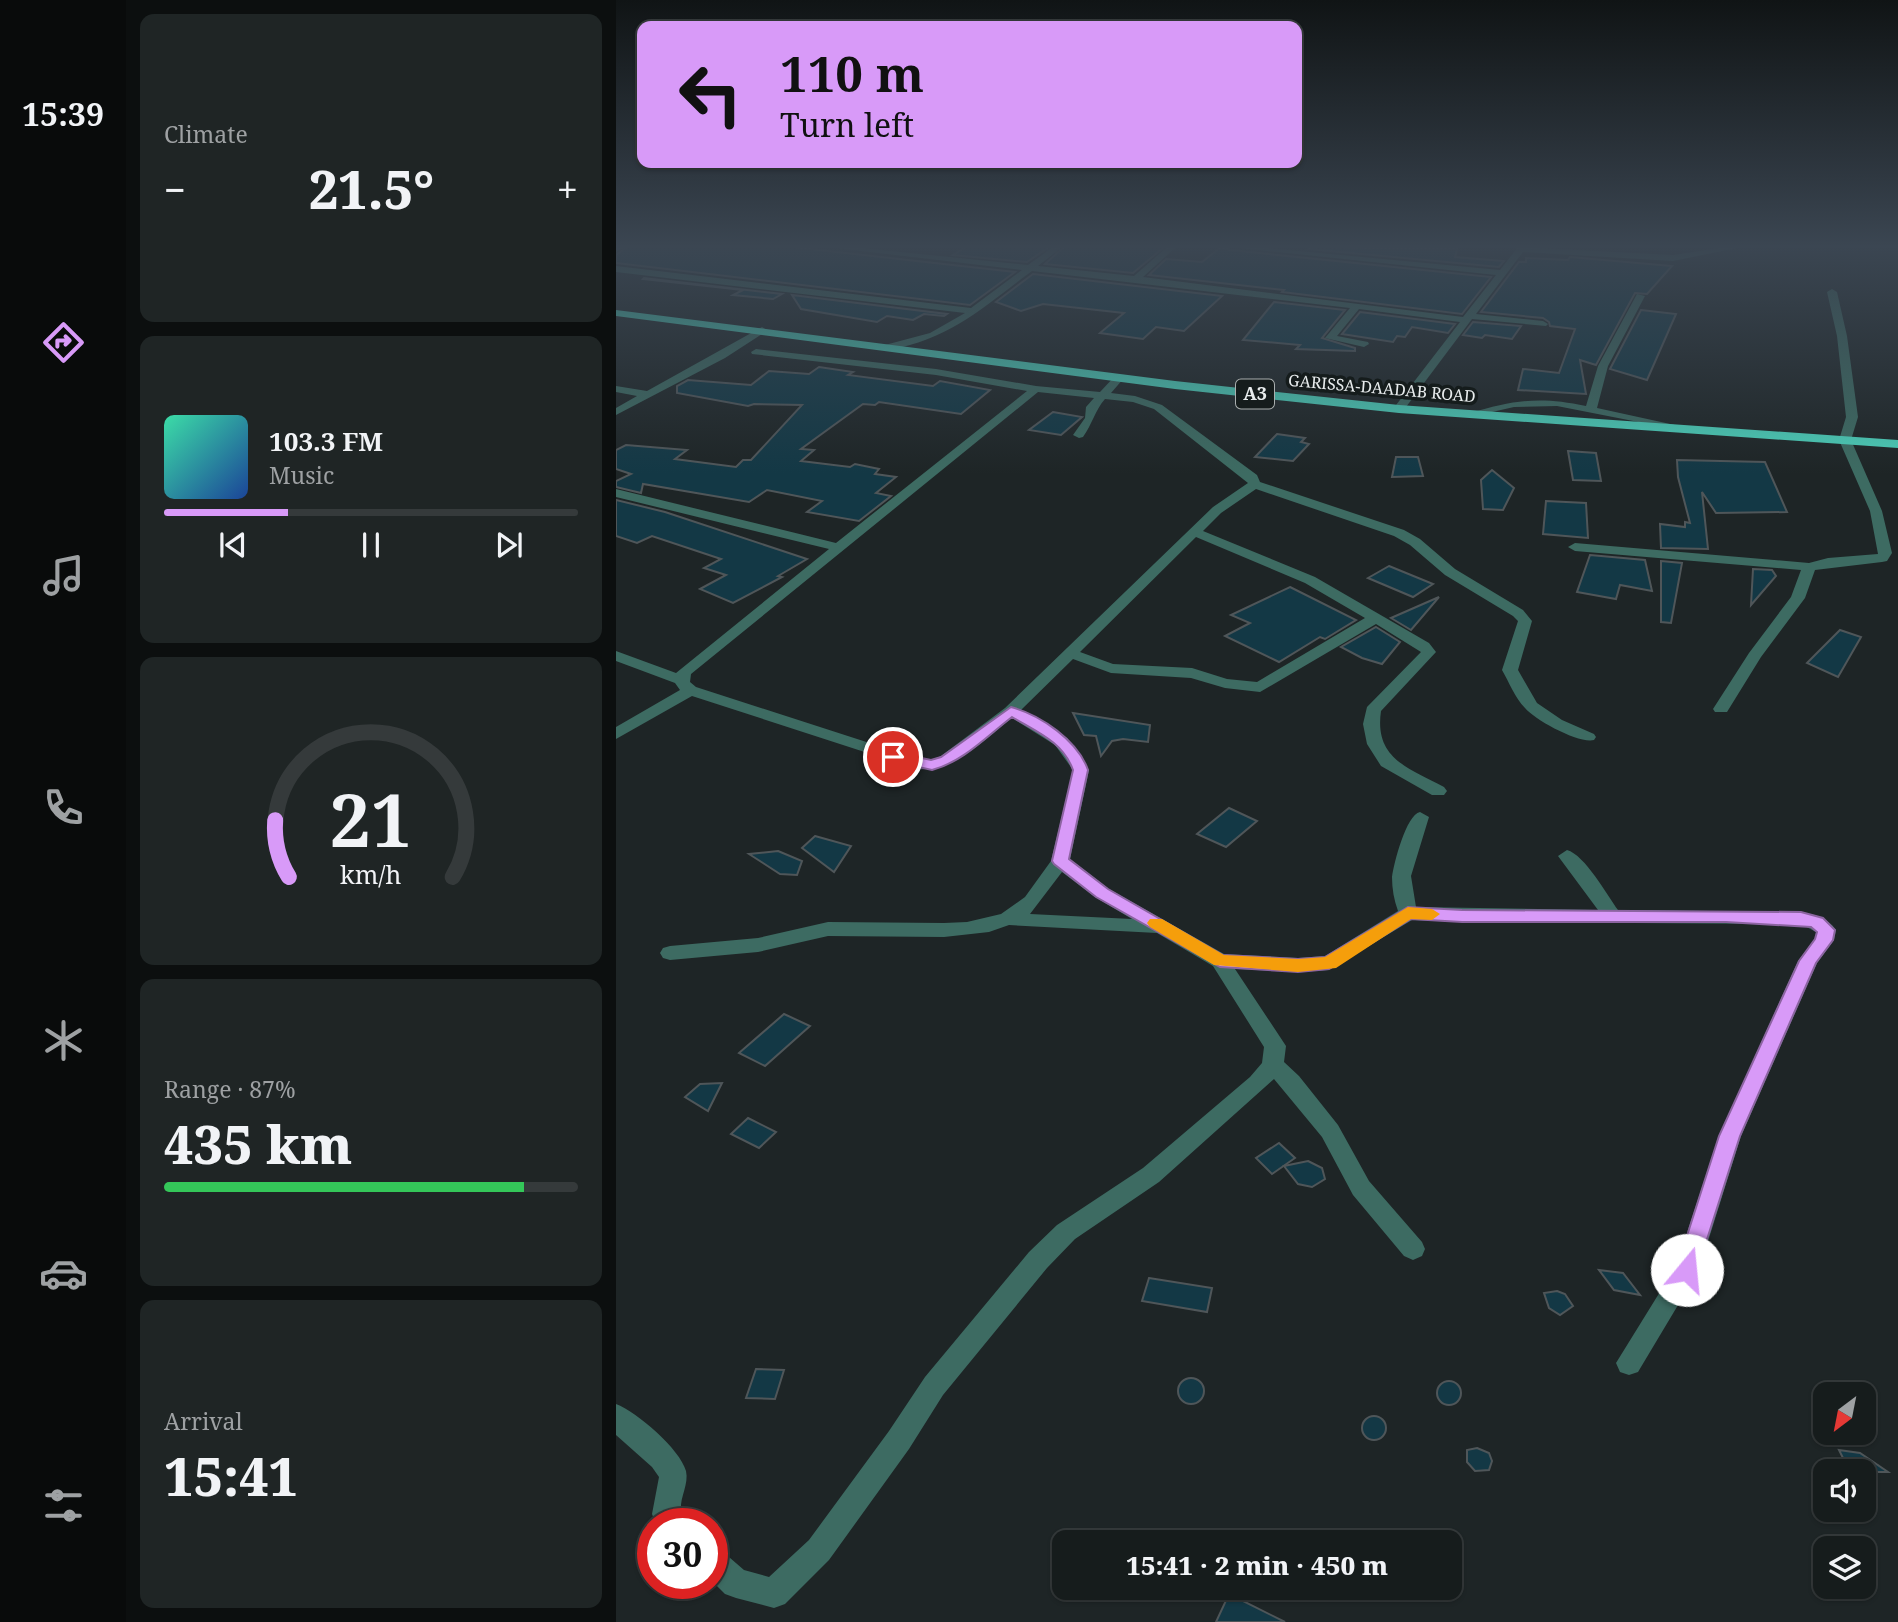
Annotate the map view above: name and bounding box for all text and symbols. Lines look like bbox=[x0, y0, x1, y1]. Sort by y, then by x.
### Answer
text: 110 m bbox=[780, 40, 924, 106]
icon: left bbox=[665, 49, 756, 140]
text: 15:39 bbox=[22, 92, 104, 135]
text: Turn left bbox=[780, 103, 914, 146]
text: Climate bbox=[164, 118, 248, 150]
text: 21.5° bbox=[309, 153, 434, 224]
text: − bbox=[164, 163, 186, 215]
text: + bbox=[557, 163, 578, 215]
icon: directions bbox=[39, 318, 88, 367]
street label: GARISSA-DAADAB ROAD bbox=[1287, 369, 1477, 407]
road number: A3 bbox=[1236, 380, 1274, 408]
text: 103.3 FM bbox=[269, 423, 383, 459]
text: Music bbox=[269, 459, 334, 491]
icon: previous bbox=[214, 526, 252, 564]
icon: pause bbox=[352, 526, 390, 564]
icon: next bbox=[490, 526, 528, 564]
icon: music bbox=[39, 551, 88, 600]
pin bbox=[863, 727, 923, 787]
icon: arrive bbox=[874, 738, 912, 776]
text: 21 bbox=[330, 769, 412, 868]
icon: phone bbox=[39, 783, 88, 832]
text: km/h bbox=[340, 857, 402, 891]
icon: climate bbox=[39, 1016, 88, 1065]
text: Range · 87% bbox=[164, 1073, 296, 1105]
text: 435 km bbox=[164, 1108, 352, 1179]
position arrow bbox=[1650, 1233, 1724, 1307]
icon: car bbox=[39, 1249, 88, 1298]
north arrow bbox=[1813, 1382, 1876, 1446]
map controls bbox=[1813, 1382, 1876, 1599]
text: Arrival bbox=[164, 1405, 243, 1437]
text: 15:41 bbox=[164, 1440, 298, 1511]
button: sound bbox=[1813, 1459, 1876, 1522]
icon: filters bbox=[39, 1481, 88, 1530]
speed limit sign: 30 bbox=[637, 1508, 728, 1599]
button: layers bbox=[1813, 1536, 1876, 1599]
text: 15:41 · 2 min · 450 m bbox=[1126, 1547, 1388, 1583]

